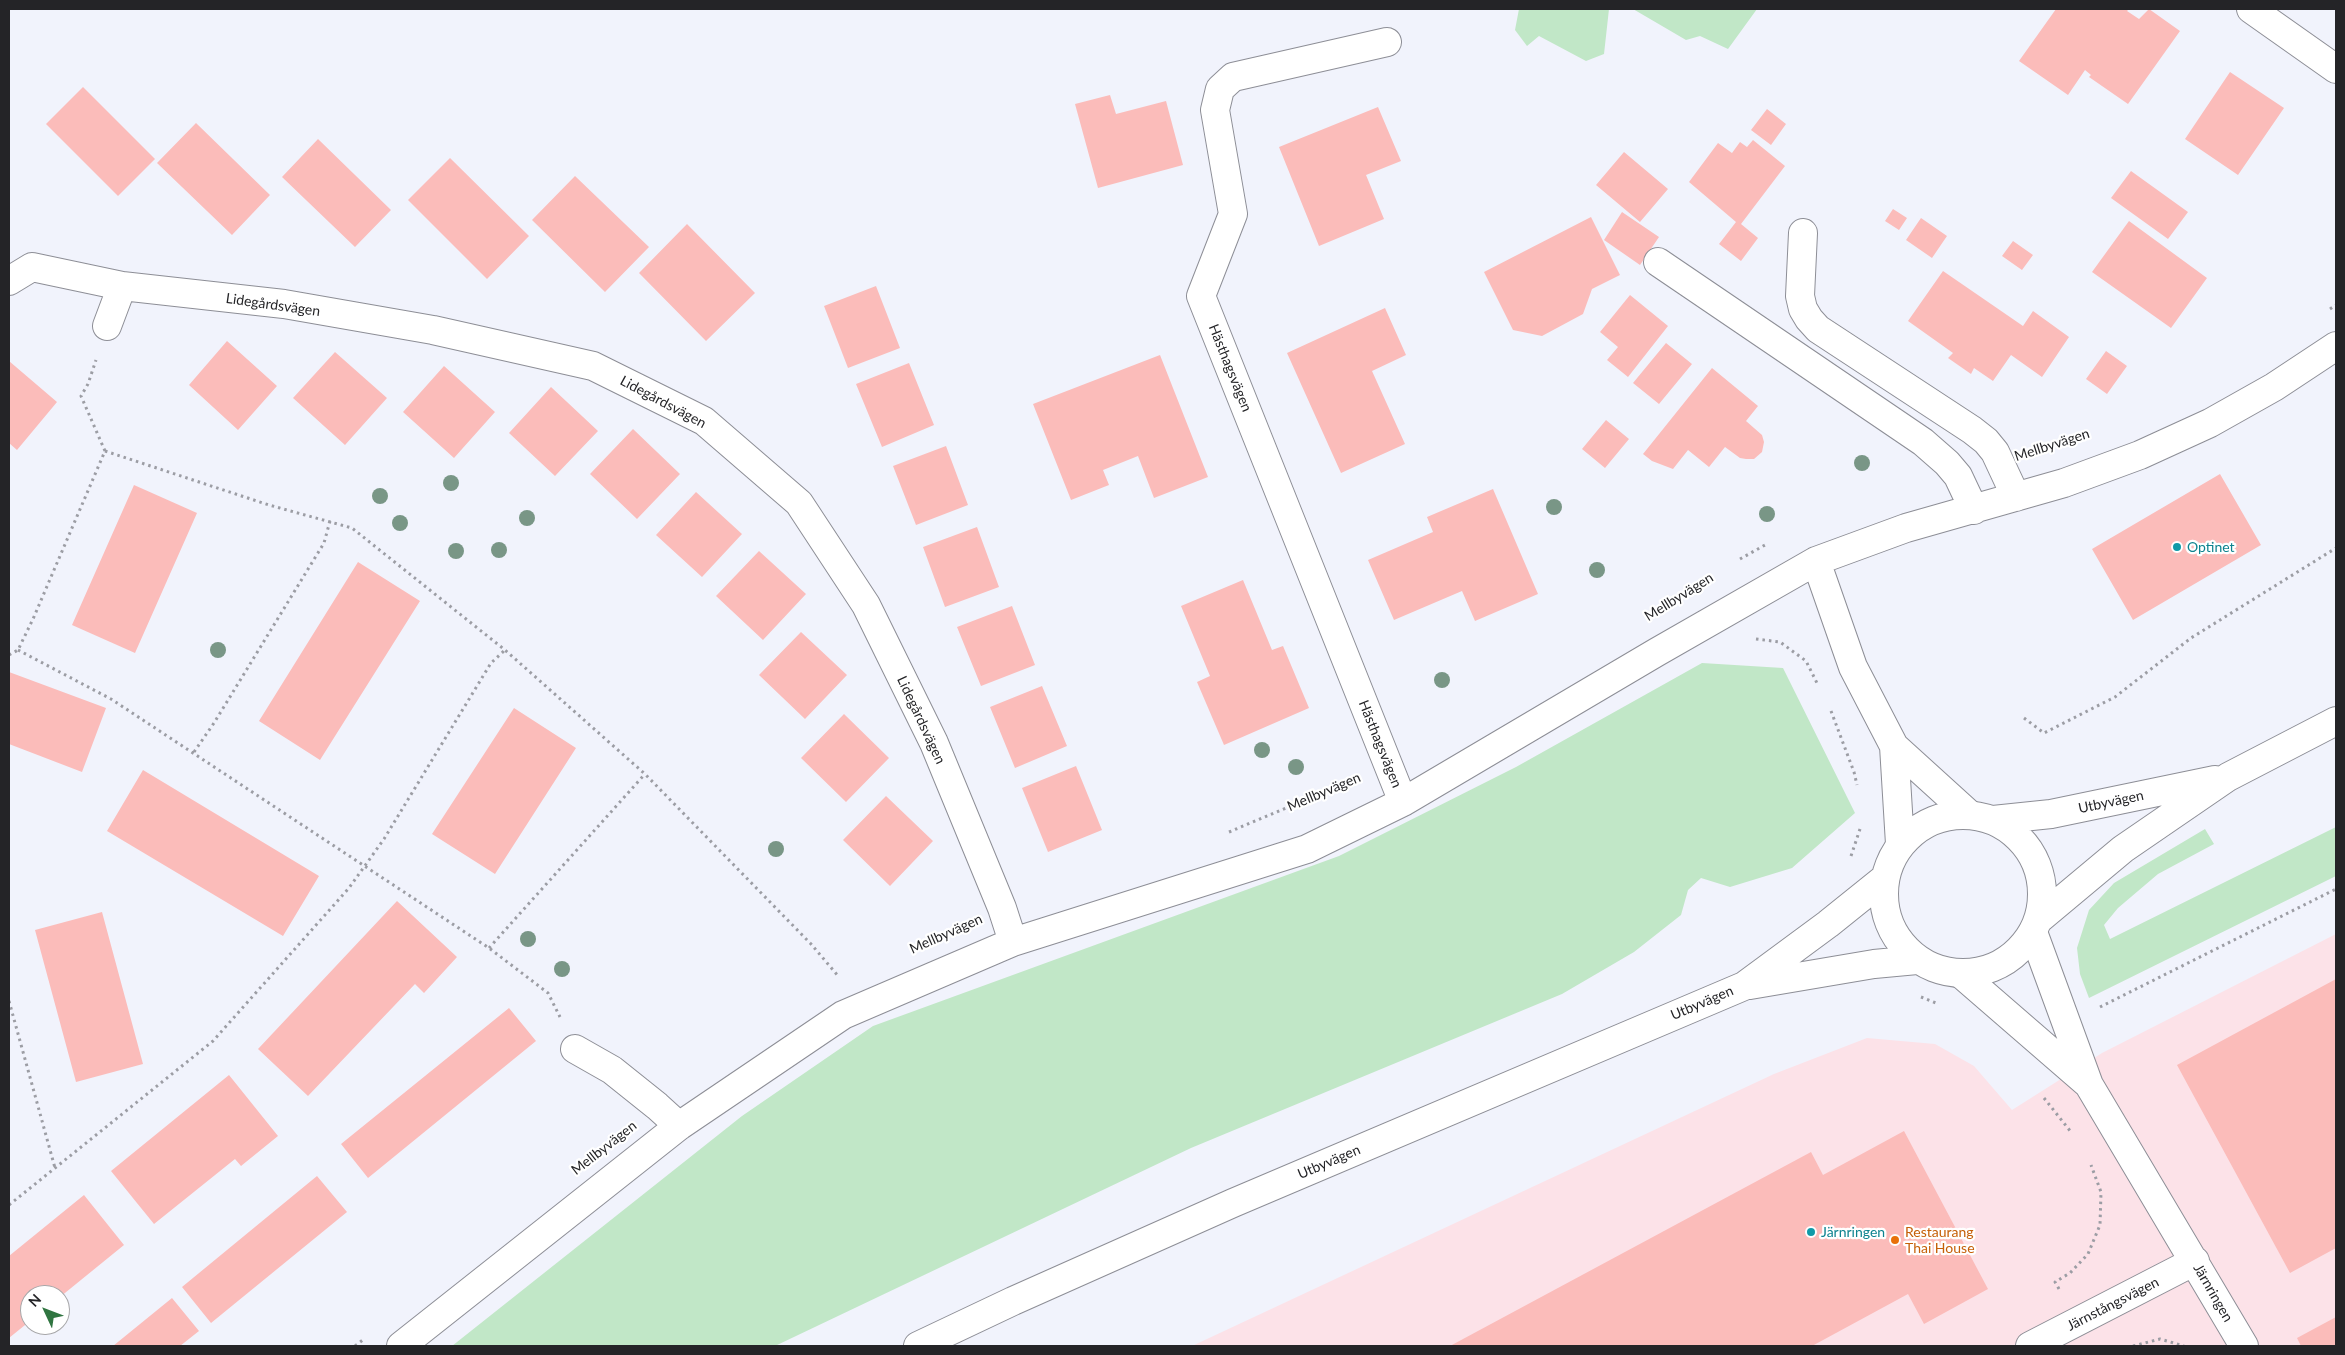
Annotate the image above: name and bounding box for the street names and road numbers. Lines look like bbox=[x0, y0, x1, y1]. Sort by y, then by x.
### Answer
street label: Lidegårdsvägen bbox=[225, 290, 321, 320]
street label: Hästhagsvägen bbox=[1205, 322, 1255, 414]
street label: Lidegårdsvägen bbox=[617, 372, 709, 432]
street label: Mellbyvägen bbox=[2012, 425, 2092, 465]
street label: Mellbyvägen bbox=[1641, 569, 1717, 625]
street label: Lidegårdsvägen bbox=[893, 673, 949, 767]
street label: Hästhagsvägen bbox=[1355, 698, 1405, 790]
street label: Mellbyvägen bbox=[1285, 769, 1363, 815]
street label: Utbyvägen bbox=[2077, 787, 2145, 817]
street label: Mellbyvägen bbox=[907, 910, 985, 958]
street label: Utbyvägen bbox=[1668, 982, 1736, 1024]
street label: Mellbyvägen bbox=[568, 1117, 640, 1179]
street label: Utbyvägen bbox=[1295, 1141, 1363, 1183]
street label: Järnringen bbox=[2190, 1261, 2236, 1325]
street label: Järnstångsvägen bbox=[2064, 1274, 2162, 1334]

